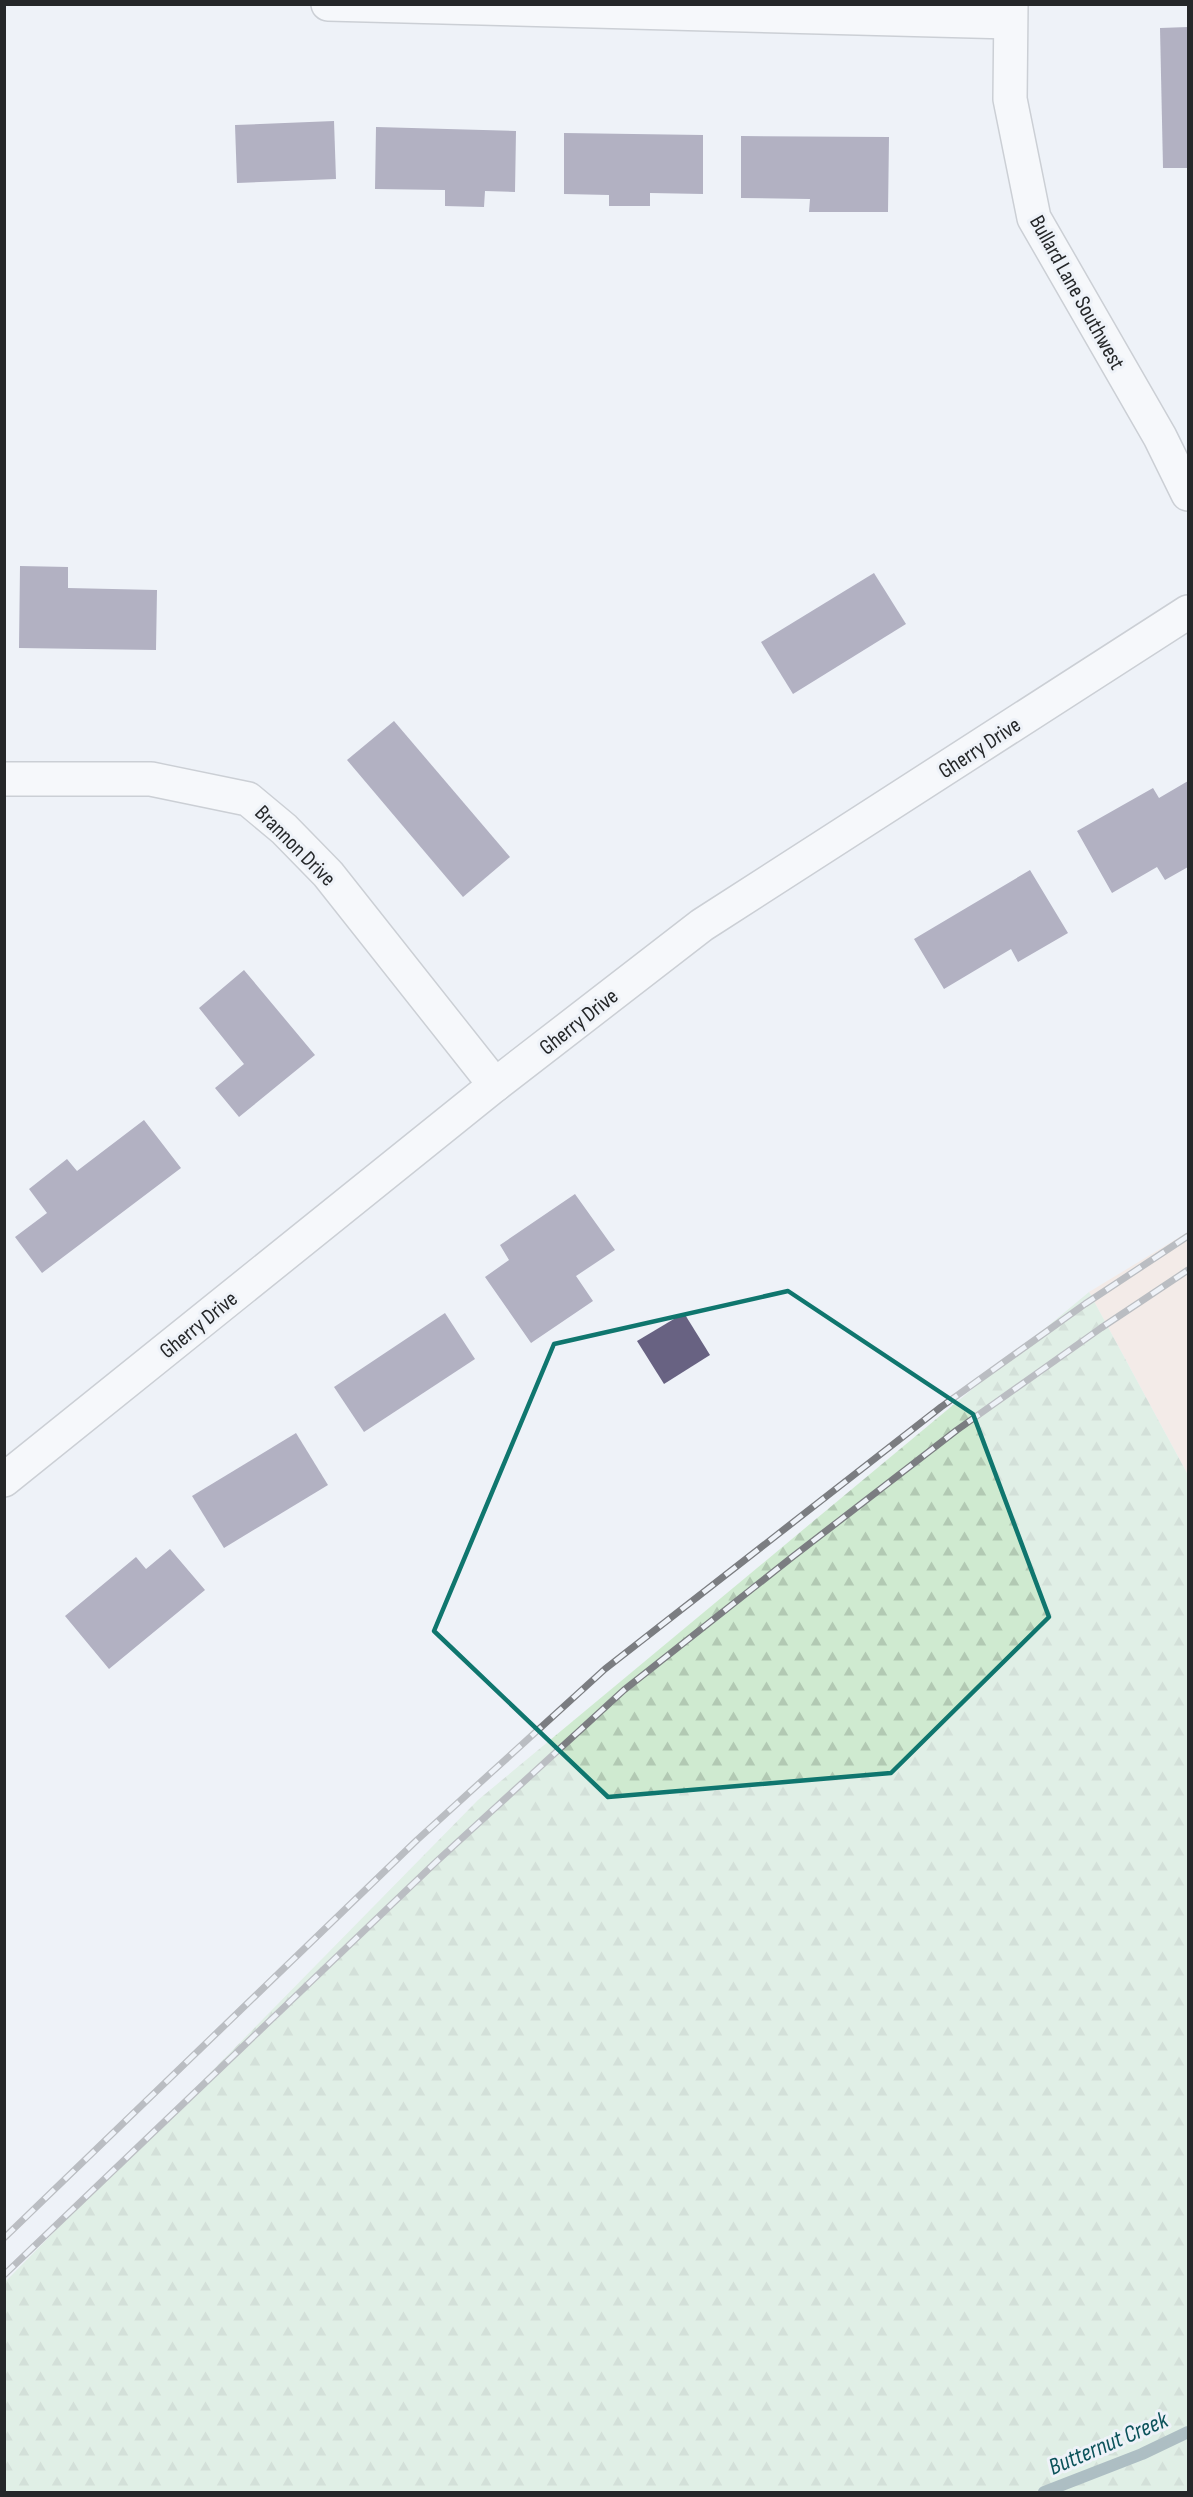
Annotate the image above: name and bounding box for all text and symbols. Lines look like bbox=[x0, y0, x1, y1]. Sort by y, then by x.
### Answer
street label: Bullard Lane Southwest bbox=[1023, 211, 1130, 375]
street label: Gherry Drive bbox=[934, 712, 1026, 785]
street label: Brannon Drive bbox=[249, 800, 341, 892]
street label: Gherry Drive bbox=[534, 983, 624, 1061]
street label: Gherry Drive bbox=[155, 1286, 243, 1365]
water label: Butternut Creek bbox=[1044, 2405, 1173, 2482]

